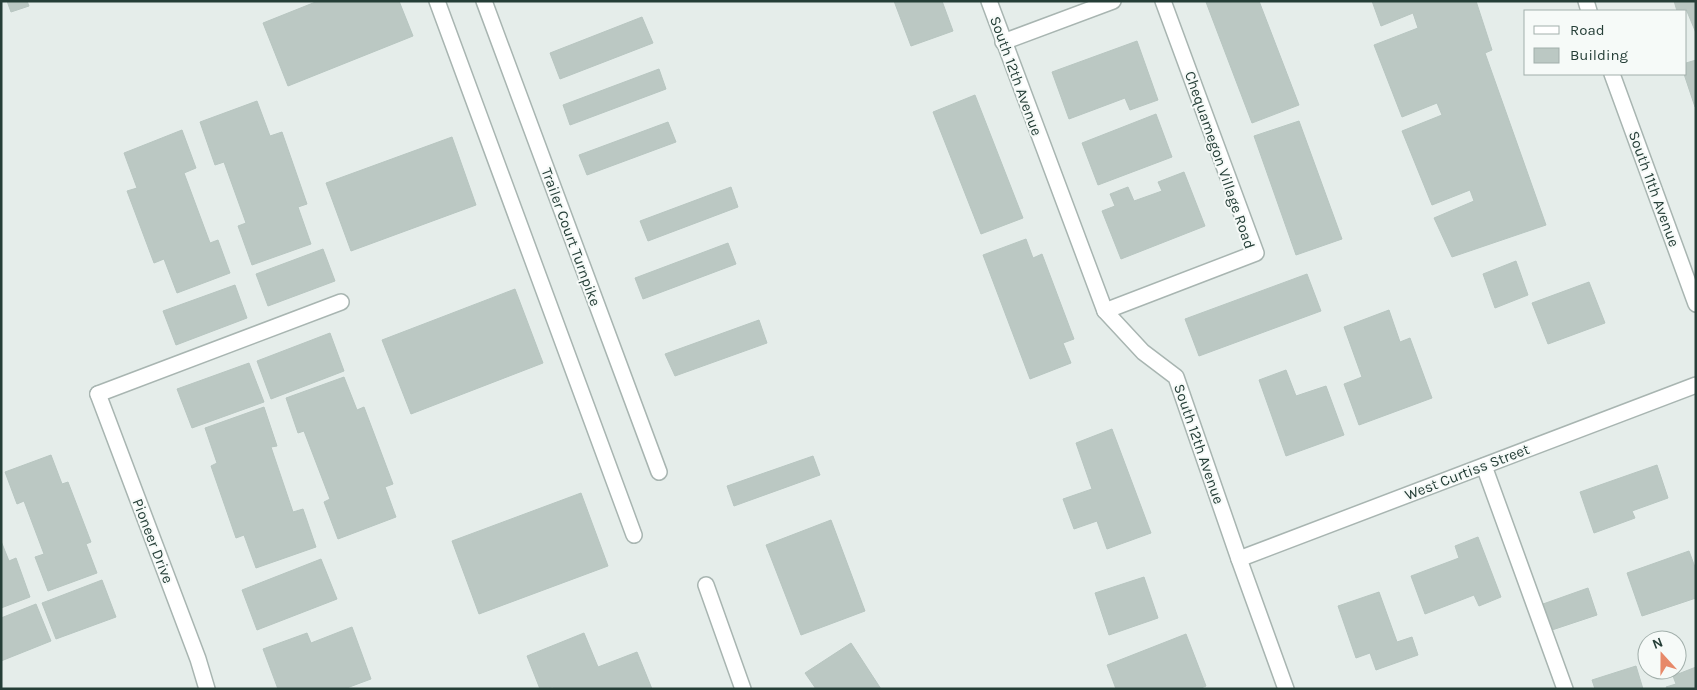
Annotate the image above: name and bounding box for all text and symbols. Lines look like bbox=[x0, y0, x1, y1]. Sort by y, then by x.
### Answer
legend bbox=[1524, 10, 1687, 75]
street label: South 12th Avenue bbox=[986, 14, 1046, 138]
text: Road bbox=[1570, 21, 1605, 39]
text: Building bbox=[1570, 46, 1628, 64]
street label: Chequamegon Village Road bbox=[1181, 69, 1259, 251]
street label: South 11th Avenue bbox=[1625, 129, 1683, 249]
street label: Trailer Court Turnpike bbox=[538, 165, 604, 309]
street label: South 12th Avenue bbox=[1170, 382, 1228, 506]
street label: West Curtiss Street bbox=[1402, 440, 1532, 504]
street label: Pioneer Drive bbox=[129, 496, 177, 586]
north arrow bbox=[1637, 630, 1687, 680]
text: N bbox=[1650, 634, 1665, 653]

